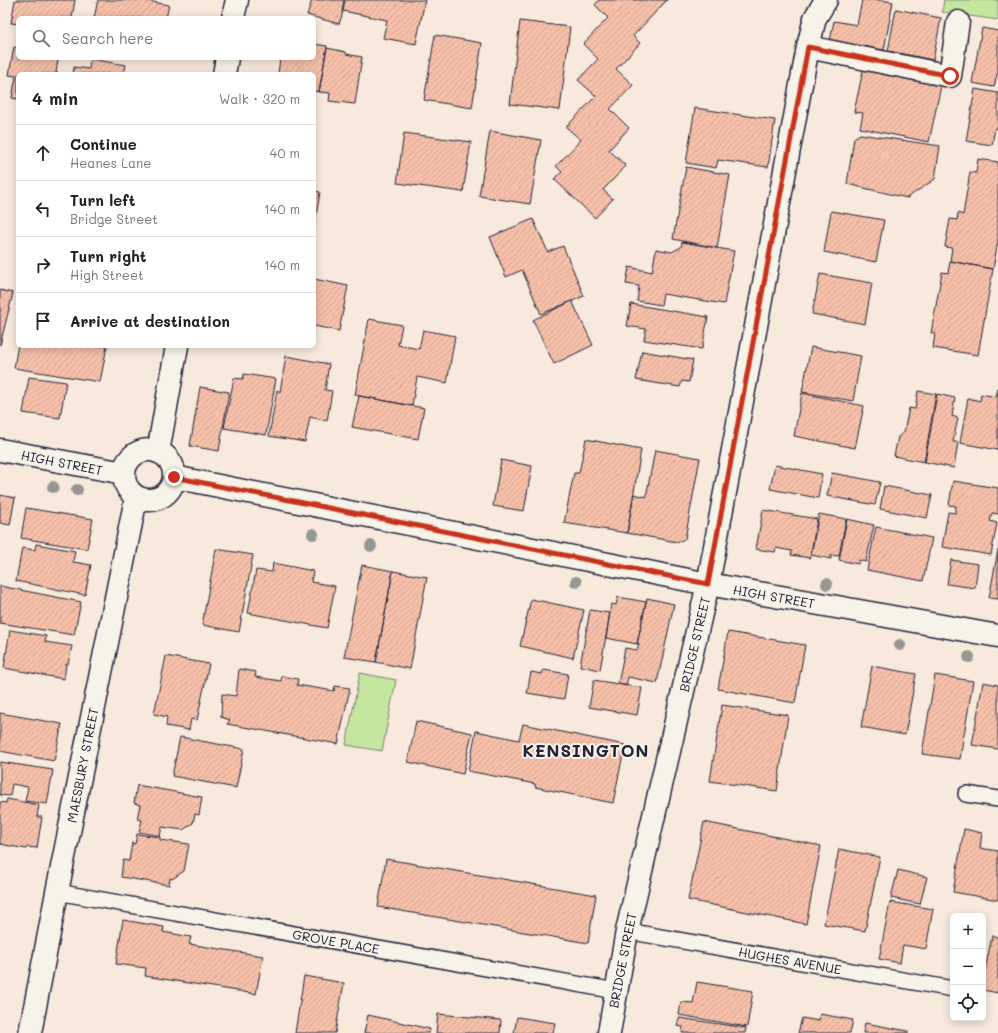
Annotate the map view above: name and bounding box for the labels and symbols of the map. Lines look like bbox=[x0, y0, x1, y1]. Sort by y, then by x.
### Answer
route start bbox=[941, 67, 959, 85]
street label: HIGH STREET bbox=[20, 446, 104, 478]
route end bbox=[165, 468, 183, 486]
street label: HIGH STREET bbox=[732, 580, 816, 612]
street label: BRIDGE STREET bbox=[675, 595, 713, 693]
street label: MAESBURY STREET bbox=[63, 706, 101, 824]
district label: KENSINGTON bbox=[522, 739, 650, 761]
street label: BRIDGE STREET bbox=[604, 911, 640, 1009]
street label: GROVE PLACE bbox=[291, 925, 381, 957]
street label: HUGHES AVENUE bbox=[737, 943, 843, 977]

